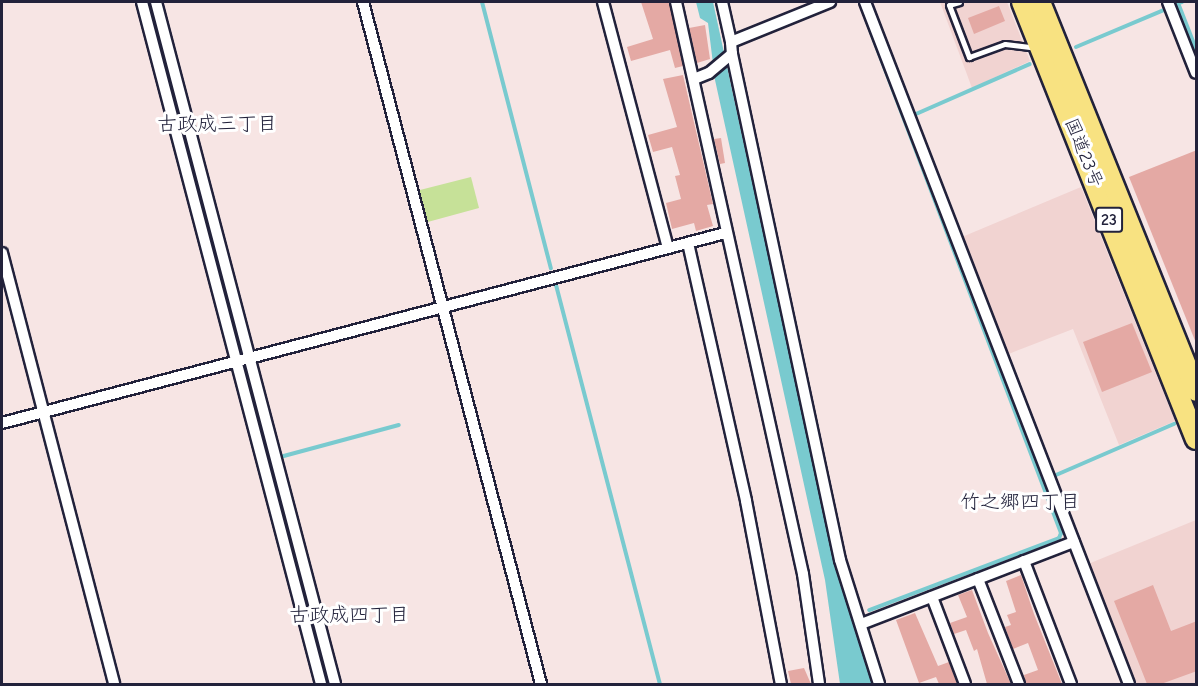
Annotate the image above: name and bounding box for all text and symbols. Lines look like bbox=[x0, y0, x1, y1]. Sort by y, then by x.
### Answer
district label: 古政成三丁目 bbox=[157, 111, 277, 135]
street label: 国道23号 bbox=[1059, 115, 1107, 191]
road number: 23 bbox=[1094, 207, 1124, 233]
district label: 竹之郷四丁目 bbox=[960, 489, 1080, 513]
district label: 古政成四丁目 bbox=[289, 602, 409, 626]

